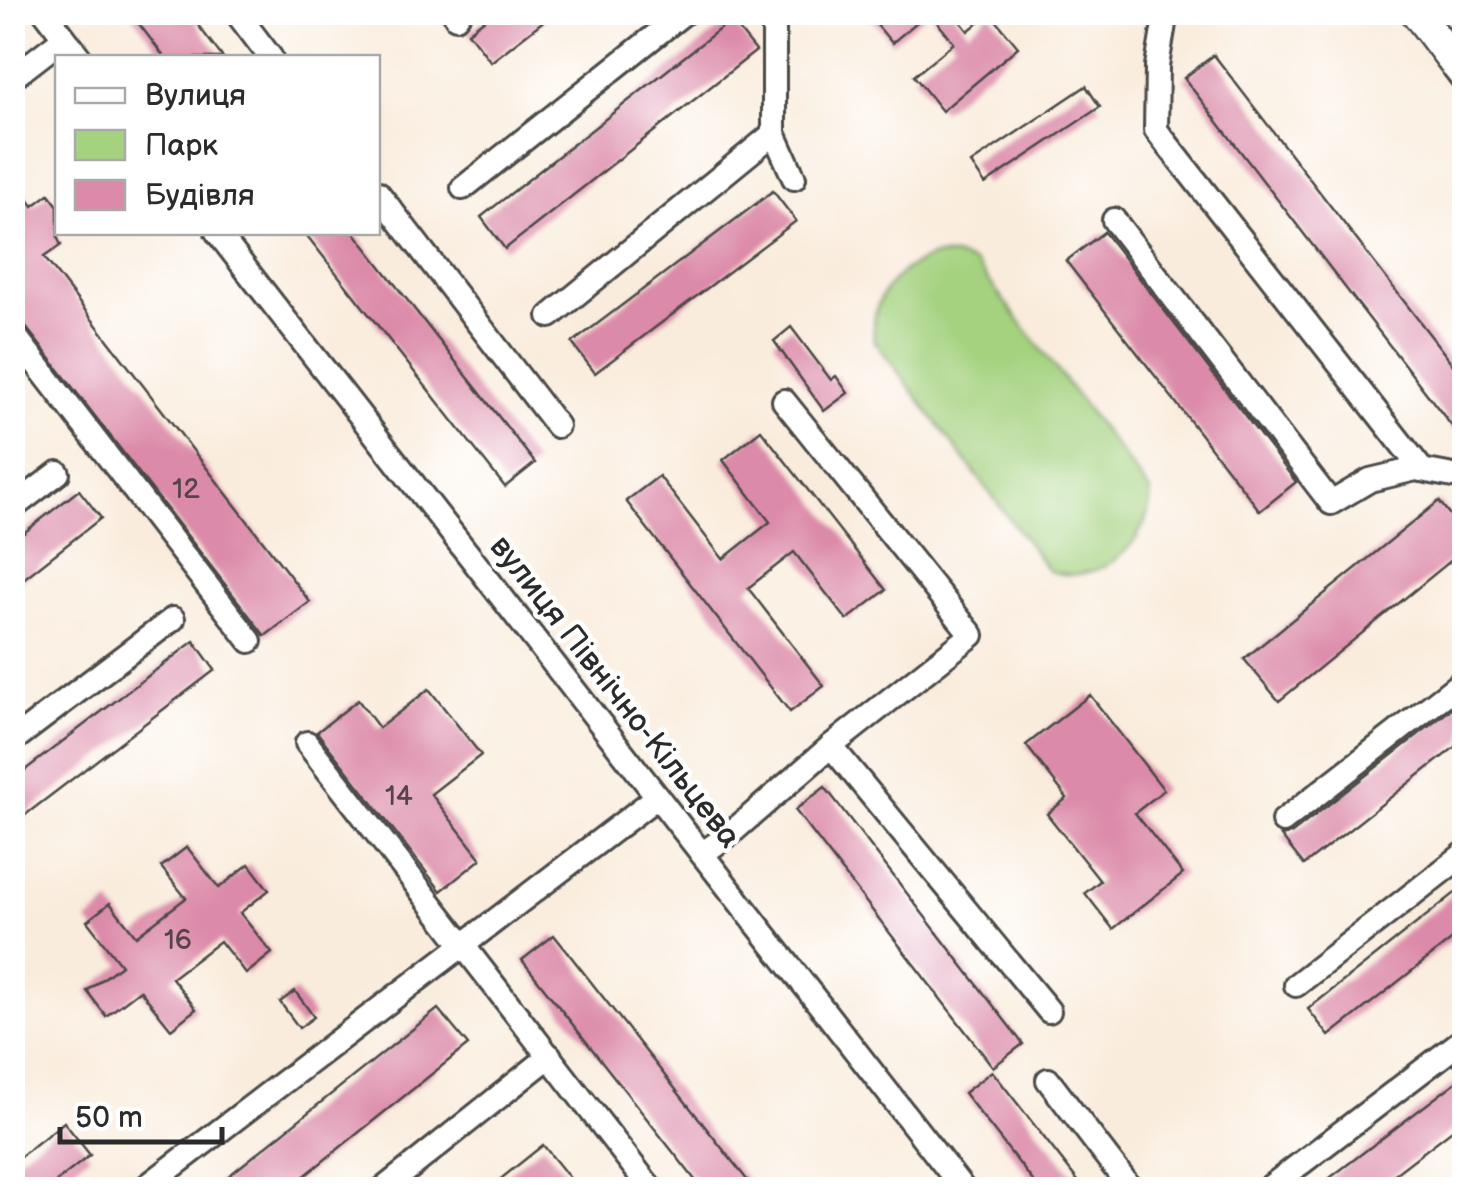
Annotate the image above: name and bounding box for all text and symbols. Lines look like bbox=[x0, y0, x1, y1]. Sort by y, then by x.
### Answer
legend bbox=[55, 55, 380, 235]
text: Вулиця bbox=[145, 78, 246, 114]
text: Парк bbox=[145, 128, 218, 164]
text: Будівля bbox=[145, 178, 255, 214]
house number: 12 bbox=[172, 473, 200, 506]
street label: вулиця Північно-Кільцева bbox=[481, 528, 749, 856]
house number: 14 bbox=[385, 780, 413, 813]
house number: 16 bbox=[164, 924, 192, 957]
scale bar bbox=[60, 1082, 222, 1144]
text: 50 m bbox=[75, 1100, 143, 1136]

